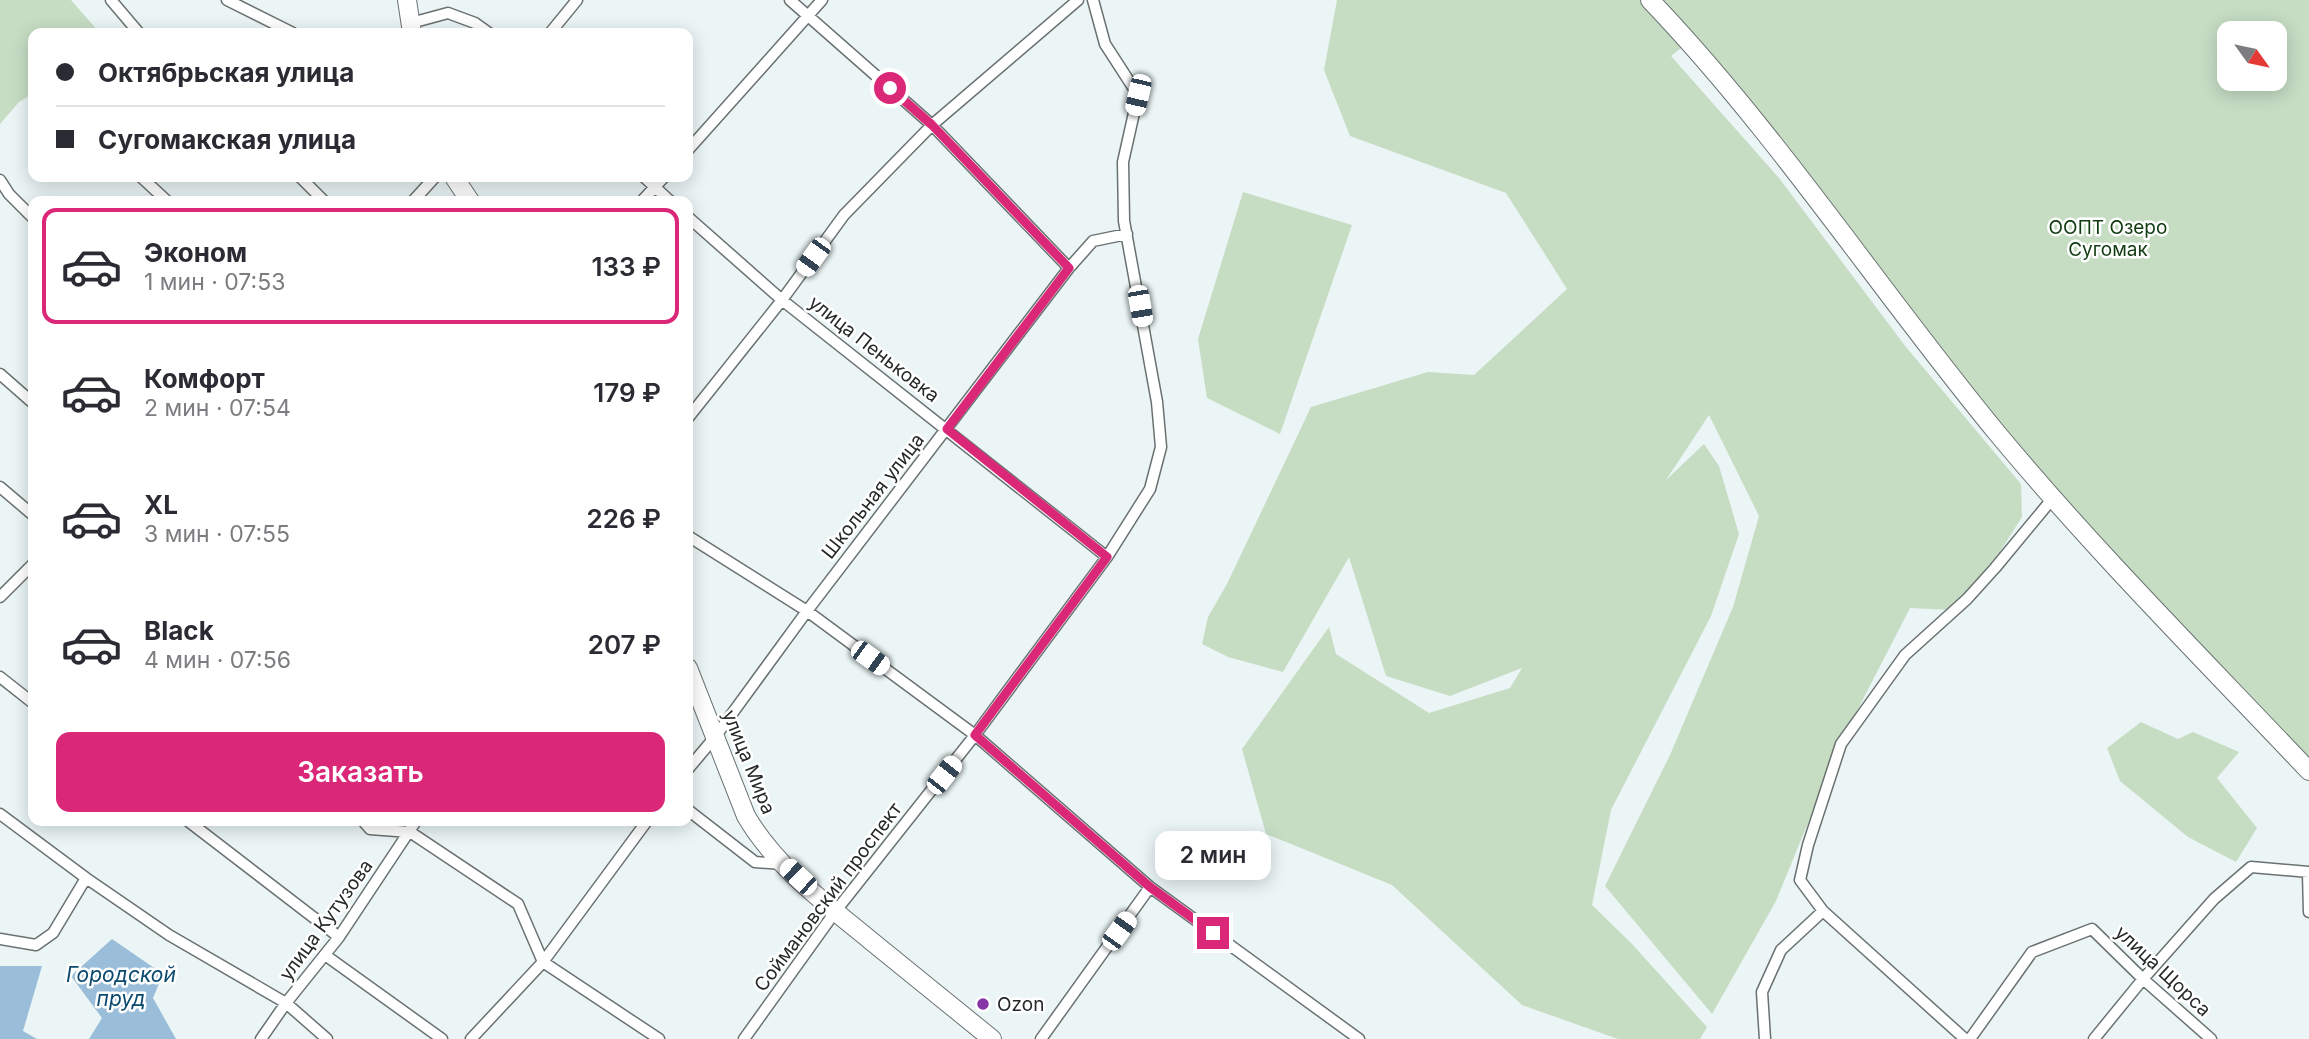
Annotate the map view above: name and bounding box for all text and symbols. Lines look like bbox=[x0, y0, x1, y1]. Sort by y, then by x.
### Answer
north arrow bbox=[2217, 21, 2287, 91]
map controls bbox=[2217, 21, 2287, 91]
text: Октябрьская улица bbox=[98, 57, 354, 88]
route start bbox=[874, 72, 906, 104]
car bbox=[1124, 72, 1153, 118]
text: Сугомакская улица bbox=[98, 124, 356, 155]
park label: ООПТ Озеро Сугомак bbox=[2049, 216, 2167, 261]
car bbox=[793, 234, 834, 280]
icon: car bbox=[60, 235, 123, 298]
text: Эконом bbox=[144, 237, 247, 268]
text: 133 ₽ bbox=[591, 251, 661, 282]
text: 1 мин · 07:53 bbox=[144, 268, 285, 296]
car bbox=[1127, 283, 1154, 329]
street label: улица Пеньковка bbox=[804, 291, 944, 407]
icon: car bbox=[60, 361, 123, 424]
text: Комфорт bbox=[144, 363, 265, 394]
text: 179 ₽ bbox=[593, 377, 661, 408]
text: 2 мин · 07:54 bbox=[144, 394, 291, 422]
street label: Школьная улица bbox=[817, 429, 929, 563]
icon: car bbox=[60, 487, 123, 550]
text: XL bbox=[144, 489, 178, 520]
text: 226 ₽ bbox=[586, 503, 661, 534]
text: 3 мин · 07:55 bbox=[144, 520, 290, 548]
icon: car bbox=[60, 613, 123, 676]
text: Black bbox=[144, 615, 214, 646]
text: 207 ₽ bbox=[588, 629, 661, 660]
car bbox=[847, 637, 894, 679]
text: 4 мин · 07:56 bbox=[144, 646, 291, 674]
street label: улица Мира bbox=[718, 707, 780, 817]
button: Заказать bbox=[56, 732, 665, 812]
car bbox=[923, 752, 966, 798]
street label: Соймановский проспект bbox=[749, 798, 907, 996]
callout: 2 мин bbox=[1155, 832, 1271, 880]
text: 2 мин bbox=[1180, 841, 1246, 869]
street label: улица Кутузова bbox=[274, 855, 378, 985]
car bbox=[776, 855, 821, 899]
car bbox=[1099, 908, 1140, 954]
route end bbox=[1197, 917, 1229, 949]
street label: улица Щорса bbox=[2110, 921, 2216, 1021]
water label: Городской пруд bbox=[66, 962, 176, 1011]
place label: Ozon bbox=[997, 993, 1044, 1016]
marker: Ozon bbox=[975, 996, 991, 1012]

